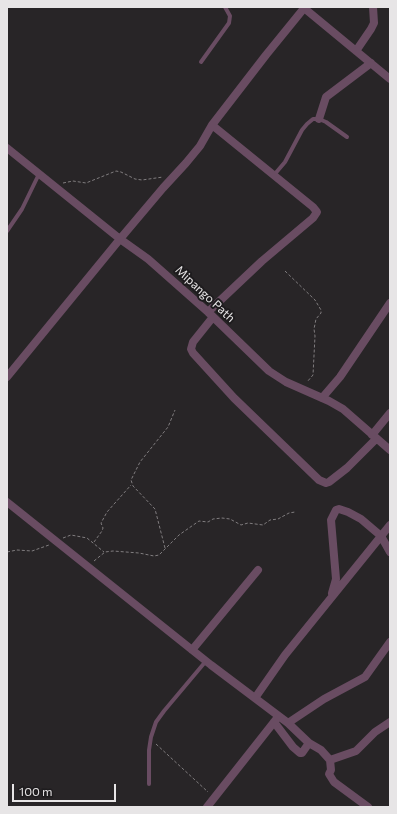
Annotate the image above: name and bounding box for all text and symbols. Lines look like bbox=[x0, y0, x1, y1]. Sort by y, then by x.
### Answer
street label: Mipango Path bbox=[172, 263, 238, 325]
scale bar bbox=[14, 776, 118, 802]
text: 100 m bbox=[19, 784, 53, 798]

